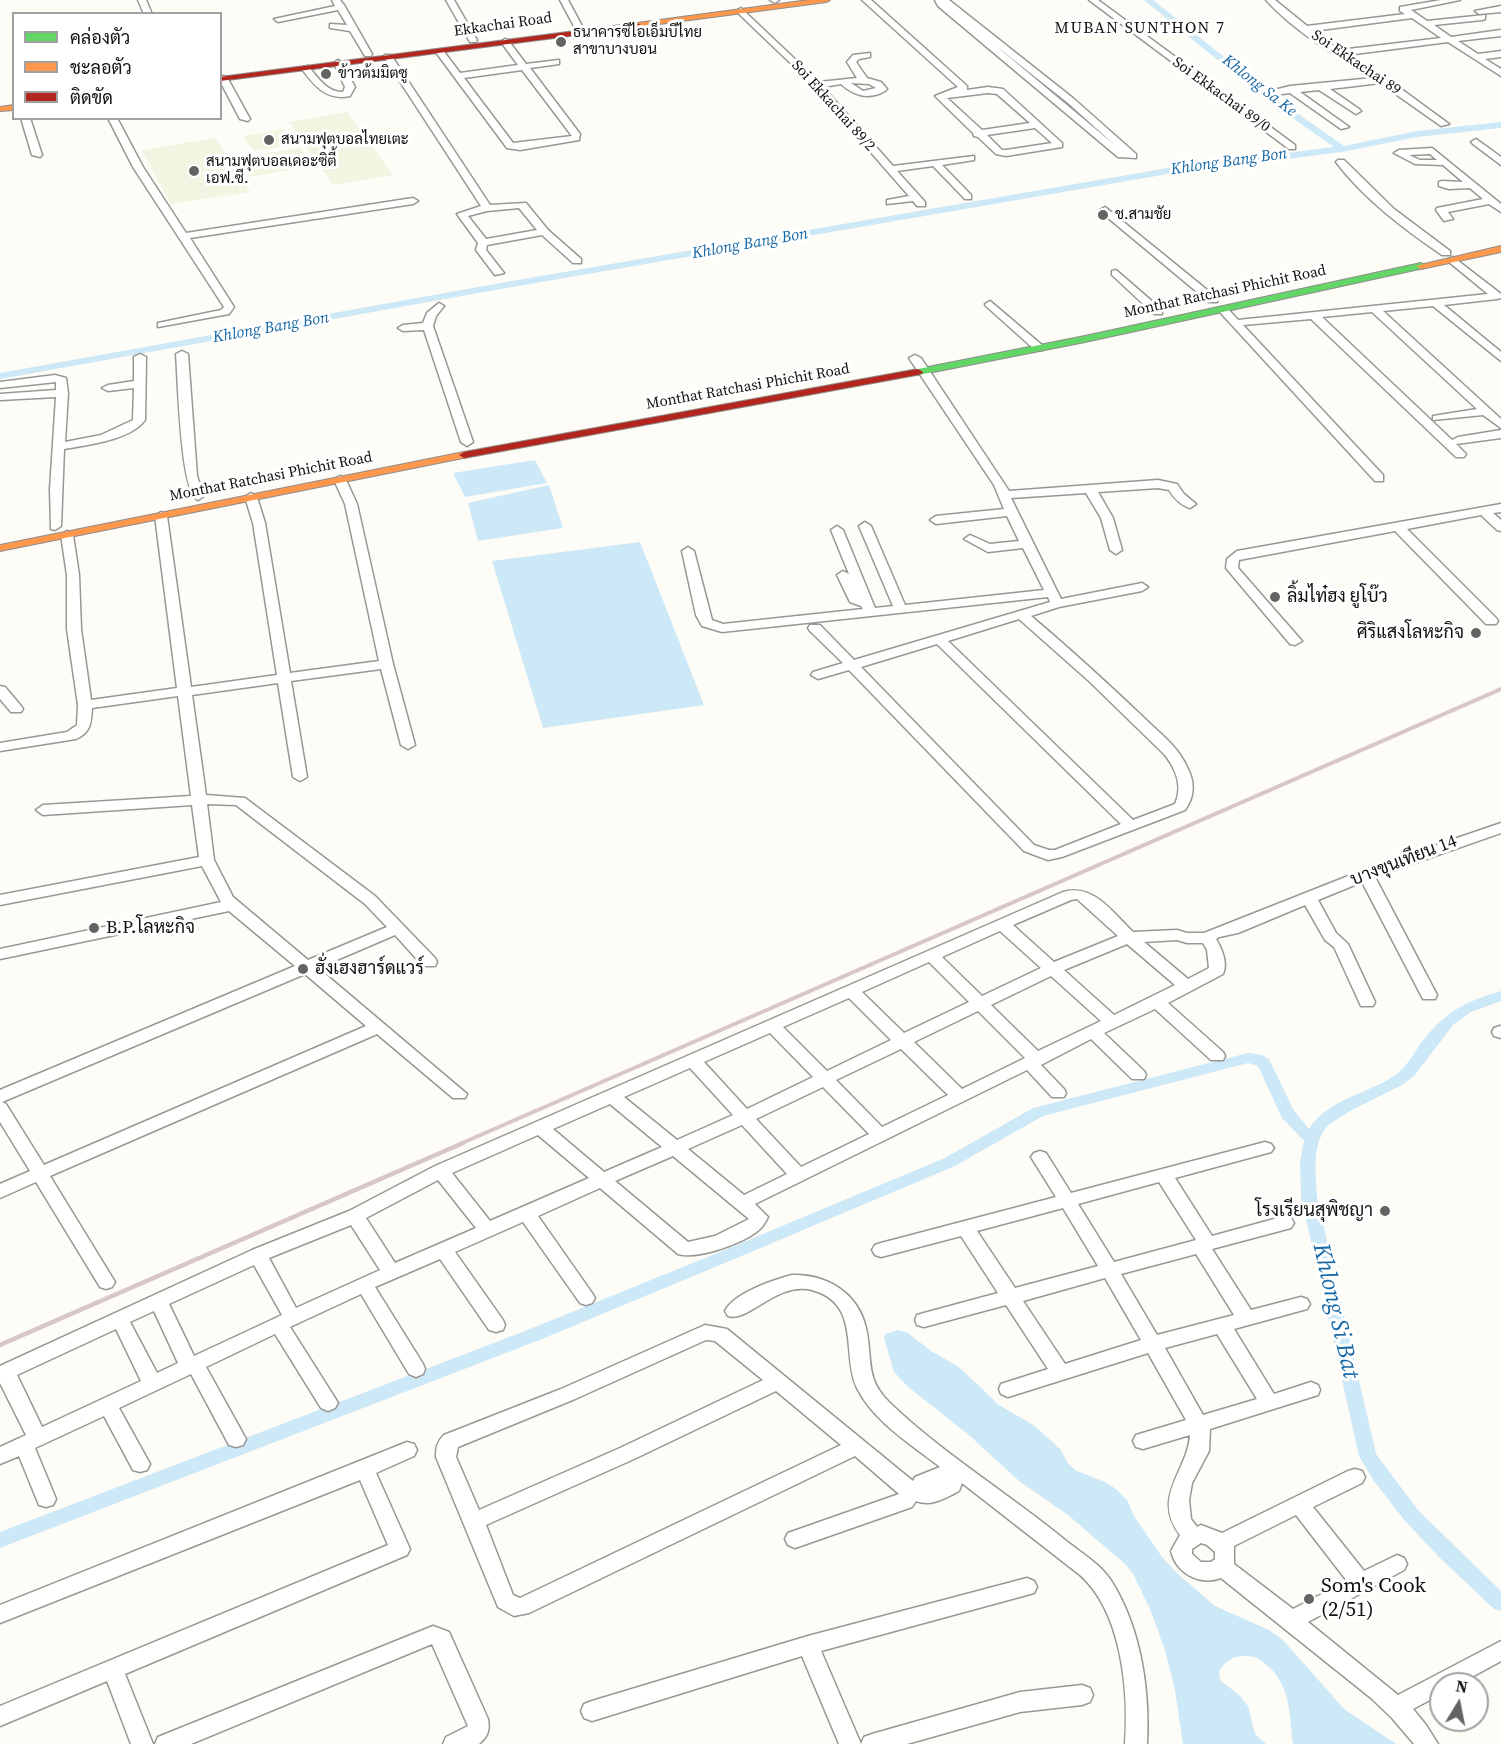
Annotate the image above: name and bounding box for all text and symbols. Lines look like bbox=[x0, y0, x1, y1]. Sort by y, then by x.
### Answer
street label: Ekkachai Road bbox=[453, 9, 553, 41]
legend bbox=[12, 12, 222, 120]
district label: MUBAN SUNTHON 7 bbox=[1054, 19, 1226, 39]
place label: ธนาคารซีไอเอ็มบีไทย สาขาบางบอน bbox=[573, 24, 702, 59]
text: คล่องตัว bbox=[70, 25, 130, 50]
street label: Soi Ekkachai 89 bbox=[1308, 27, 1404, 99]
marker: ธนาคารซีไอเอ็มบีไทย สาขาบางบอน bbox=[554, 35, 568, 49]
water label: Khlong Sa Ke bbox=[1218, 51, 1300, 121]
street label: Soi Ekkachai 89/0 bbox=[1169, 54, 1273, 136]
text: ชะลอตัว bbox=[70, 55, 132, 80]
street label: Soi Ekkachai 89/2 bbox=[787, 57, 879, 155]
place label: ข้าวต้มมิตซู bbox=[338, 65, 408, 83]
marker: ข้าวต้มมิตซู bbox=[319, 67, 333, 81]
text: ติดขัด bbox=[70, 85, 113, 110]
place label: สนามฟุตบอลไทยเตะ bbox=[281, 131, 409, 149]
marker: สนามฟุตบอลไทยเตะ bbox=[262, 133, 276, 147]
water label: Khlong Bang Bon bbox=[1170, 144, 1288, 180]
place label: สนามฟุตบอลเดอะซิตี้ เอฟ.ซี. bbox=[206, 153, 337, 188]
marker: สนามฟุตบอลเดอะซิตี้ เอฟ.ซี. bbox=[187, 164, 201, 178]
place label: ช.สามชัย bbox=[1115, 206, 1171, 224]
marker: ช.สามชัย bbox=[1096, 208, 1110, 222]
water label: Khlong Bang Bon bbox=[690, 224, 810, 264]
street label: Monthat Ratchasi Phichit Road bbox=[1122, 262, 1328, 322]
water label: Khlong Bang Bon bbox=[211, 308, 331, 348]
street label: Monthat Ratchasi Phichit Road bbox=[645, 360, 851, 414]
street label: Monthat Ratchasi Phichit Road bbox=[168, 448, 374, 506]
place label: ลิ้มไท๋ฮง ยูโบ๊ว bbox=[1287, 586, 1388, 608]
marker: ลิ้มไท๋ฮง ยูโบ๊ว bbox=[1268, 590, 1282, 604]
place label: ศิริแสงโลหะกิจ bbox=[1357, 622, 1464, 644]
marker: ศิริแสงโลหะกิจ bbox=[1469, 626, 1483, 640]
street label: บางขุนเทียน 14 bbox=[1348, 831, 1460, 891]
place label: B.P.โลหะกิจ bbox=[106, 917, 195, 939]
marker: B.P.โลหะกิจ bbox=[87, 921, 101, 935]
place label: ฮั่งเฮงฮาร์ดแวร์ bbox=[315, 958, 424, 980]
marker: ฮั่งเฮงฮาร์ดแวร์ bbox=[296, 962, 310, 976]
place label: โรงเรียนสุพิชญา bbox=[1255, 1200, 1373, 1222]
marker: โรงเรียนสุพิชญา bbox=[1378, 1204, 1392, 1218]
water label: Khlong Si Bat bbox=[1305, 1241, 1365, 1381]
place label: Som's Cook (2/51) bbox=[1321, 1574, 1426, 1624]
marker: Som's Cook (2/51) bbox=[1302, 1592, 1316, 1606]
north arrow bbox=[1429, 1672, 1489, 1732]
text: N bbox=[1454, 1674, 1469, 1698]

